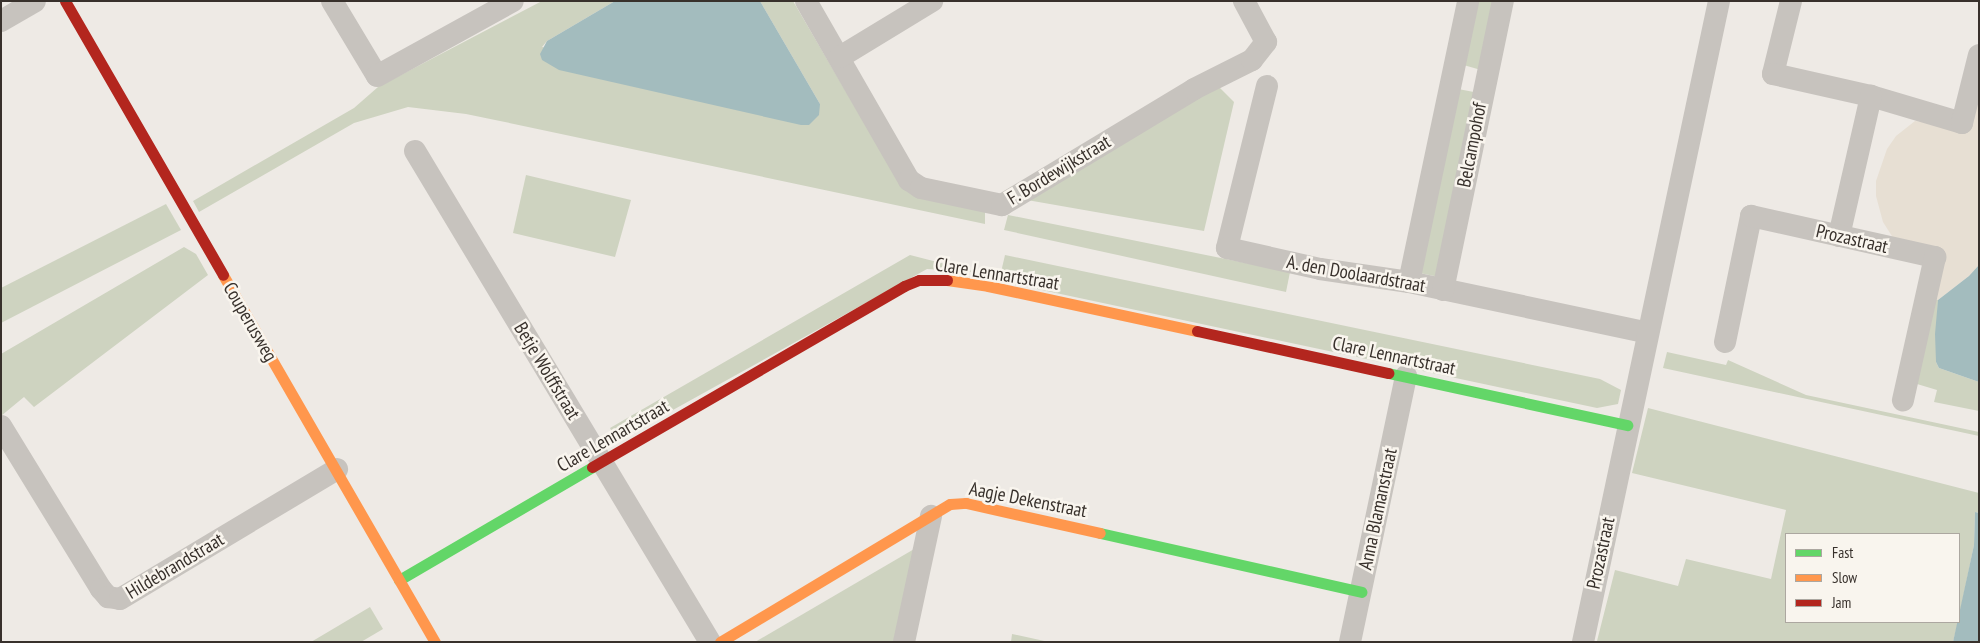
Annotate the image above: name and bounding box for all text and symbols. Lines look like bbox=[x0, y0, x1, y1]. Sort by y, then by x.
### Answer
street label: Belcampohof bbox=[1453, 101, 1491, 189]
street label: F. Bordewijkstraat bbox=[1003, 130, 1115, 210]
street label: Prozastraat bbox=[1814, 220, 1890, 258]
street label: A. den Doolaardstraat bbox=[1284, 250, 1428, 298]
street label: Clare Lennartstraat bbox=[933, 253, 1061, 295]
street label: Couperusweg bbox=[218, 278, 282, 366]
street label: Betje Wolffstraat bbox=[509, 318, 585, 424]
street label: Clare Lennartstraat bbox=[1330, 332, 1458, 380]
street label: Clare Lennartstraat bbox=[553, 395, 673, 477]
street label: Anna Blamanstraat bbox=[1354, 446, 1402, 572]
street label: Aagje Dekenstraat bbox=[967, 477, 1089, 523]
street label: Prozastraat bbox=[1582, 515, 1620, 591]
street label: Hildebrandstraat bbox=[122, 528, 228, 604]
legend bbox=[1785, 533, 1960, 623]
text: Fast bbox=[1832, 543, 1853, 562]
text: Slow bbox=[1832, 568, 1857, 587]
text: Jam bbox=[1832, 593, 1851, 612]

